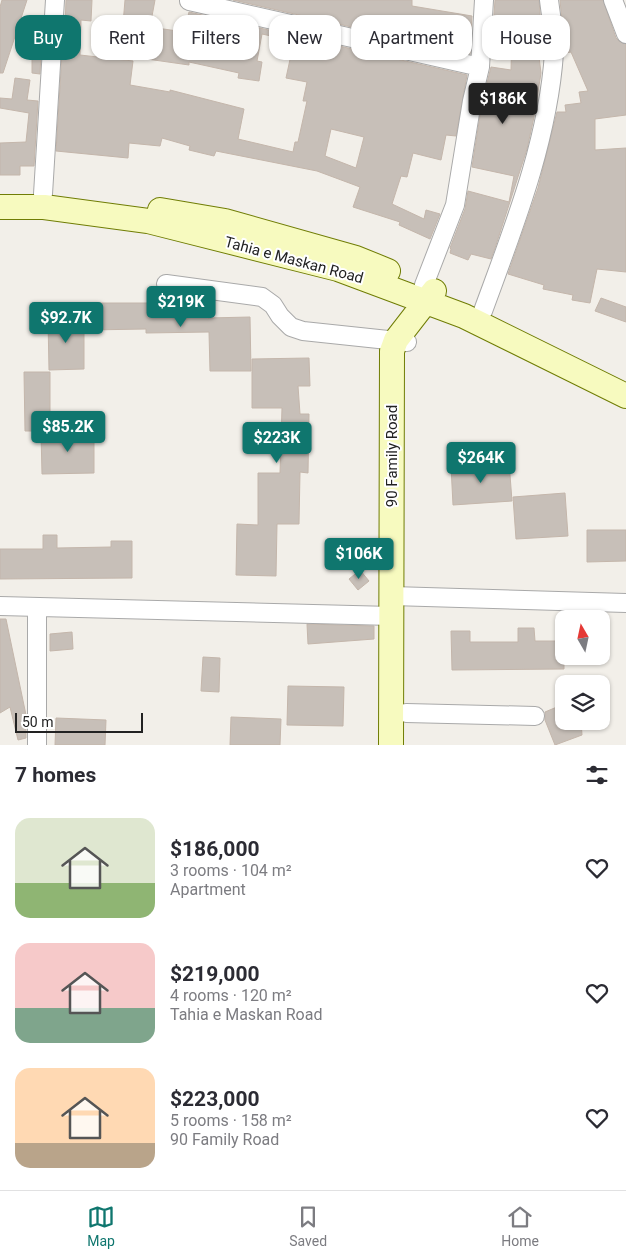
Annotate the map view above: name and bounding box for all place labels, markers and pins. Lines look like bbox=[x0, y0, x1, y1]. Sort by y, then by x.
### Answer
pin: $186K bbox=[468, 82, 538, 125]
pin: $219K bbox=[146, 286, 216, 328]
pin: $92.7K bbox=[25, 302, 107, 344]
pin: $85.2K bbox=[27, 410, 109, 453]
pin: $223K bbox=[242, 422, 312, 464]
pin: $264K bbox=[446, 442, 516, 484]
pin: $106K bbox=[324, 538, 394, 580]

